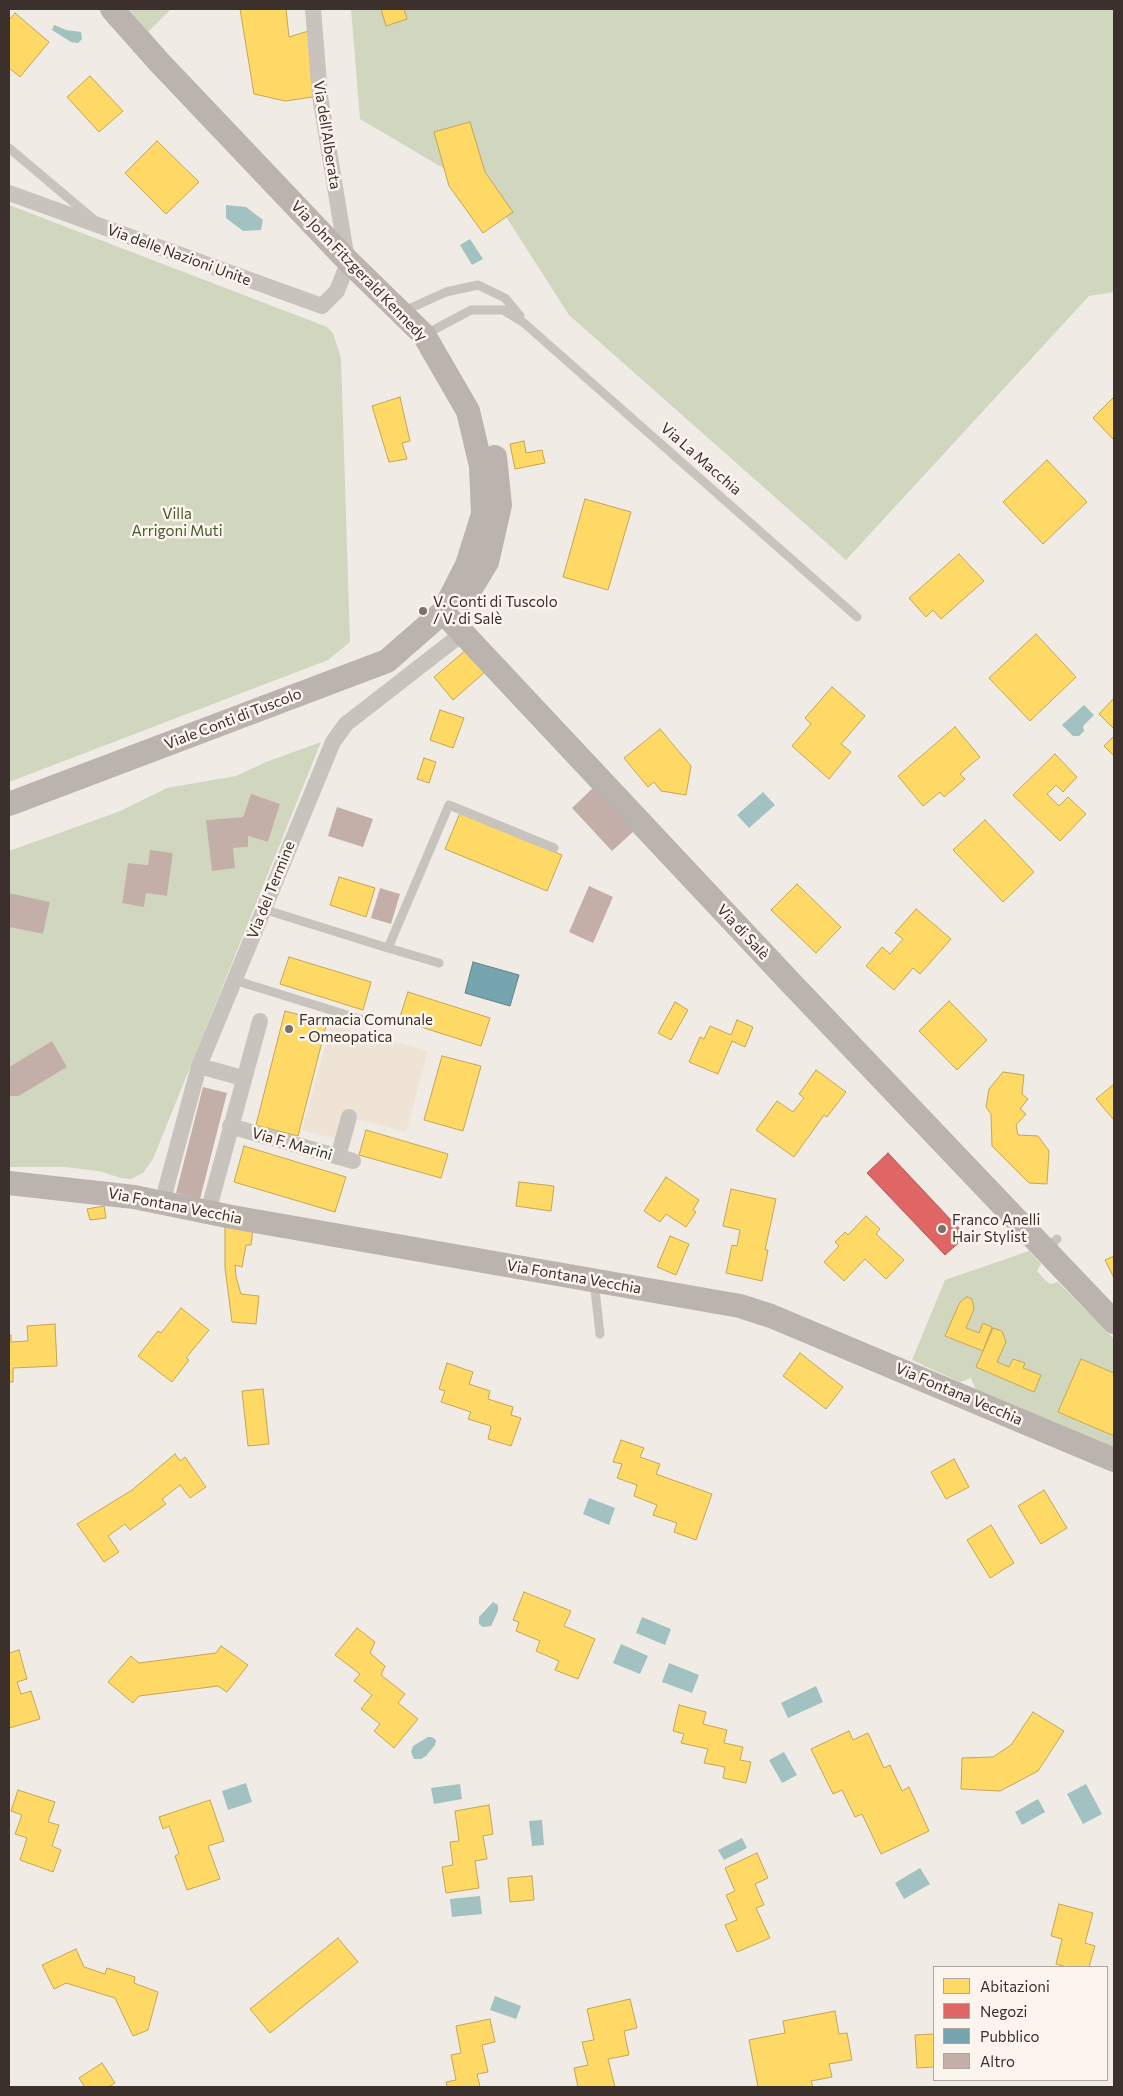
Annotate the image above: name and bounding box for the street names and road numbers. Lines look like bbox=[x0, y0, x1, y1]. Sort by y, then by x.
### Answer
street label: Via dell'Alberata bbox=[310, 79, 344, 191]
street label: Via John Fitzgerald Kennedy bbox=[287, 197, 431, 345]
street label: Via delle Nazioni Unite bbox=[105, 221, 253, 289]
street label: Via La Macchia bbox=[657, 419, 745, 499]
street label: Viale Conti di Tuscolo bbox=[162, 685, 304, 753]
street label: Via del Termine bbox=[243, 838, 299, 942]
street label: Via di Salè bbox=[713, 901, 773, 963]
street label: Via F. Marini bbox=[250, 1124, 334, 1164]
street label: Via Fontana Vecchia bbox=[106, 1184, 244, 1228]
street label: Via Fontana Vecchia bbox=[505, 1256, 643, 1298]
street label: Via Fontana Vecchia bbox=[893, 1359, 1025, 1429]

